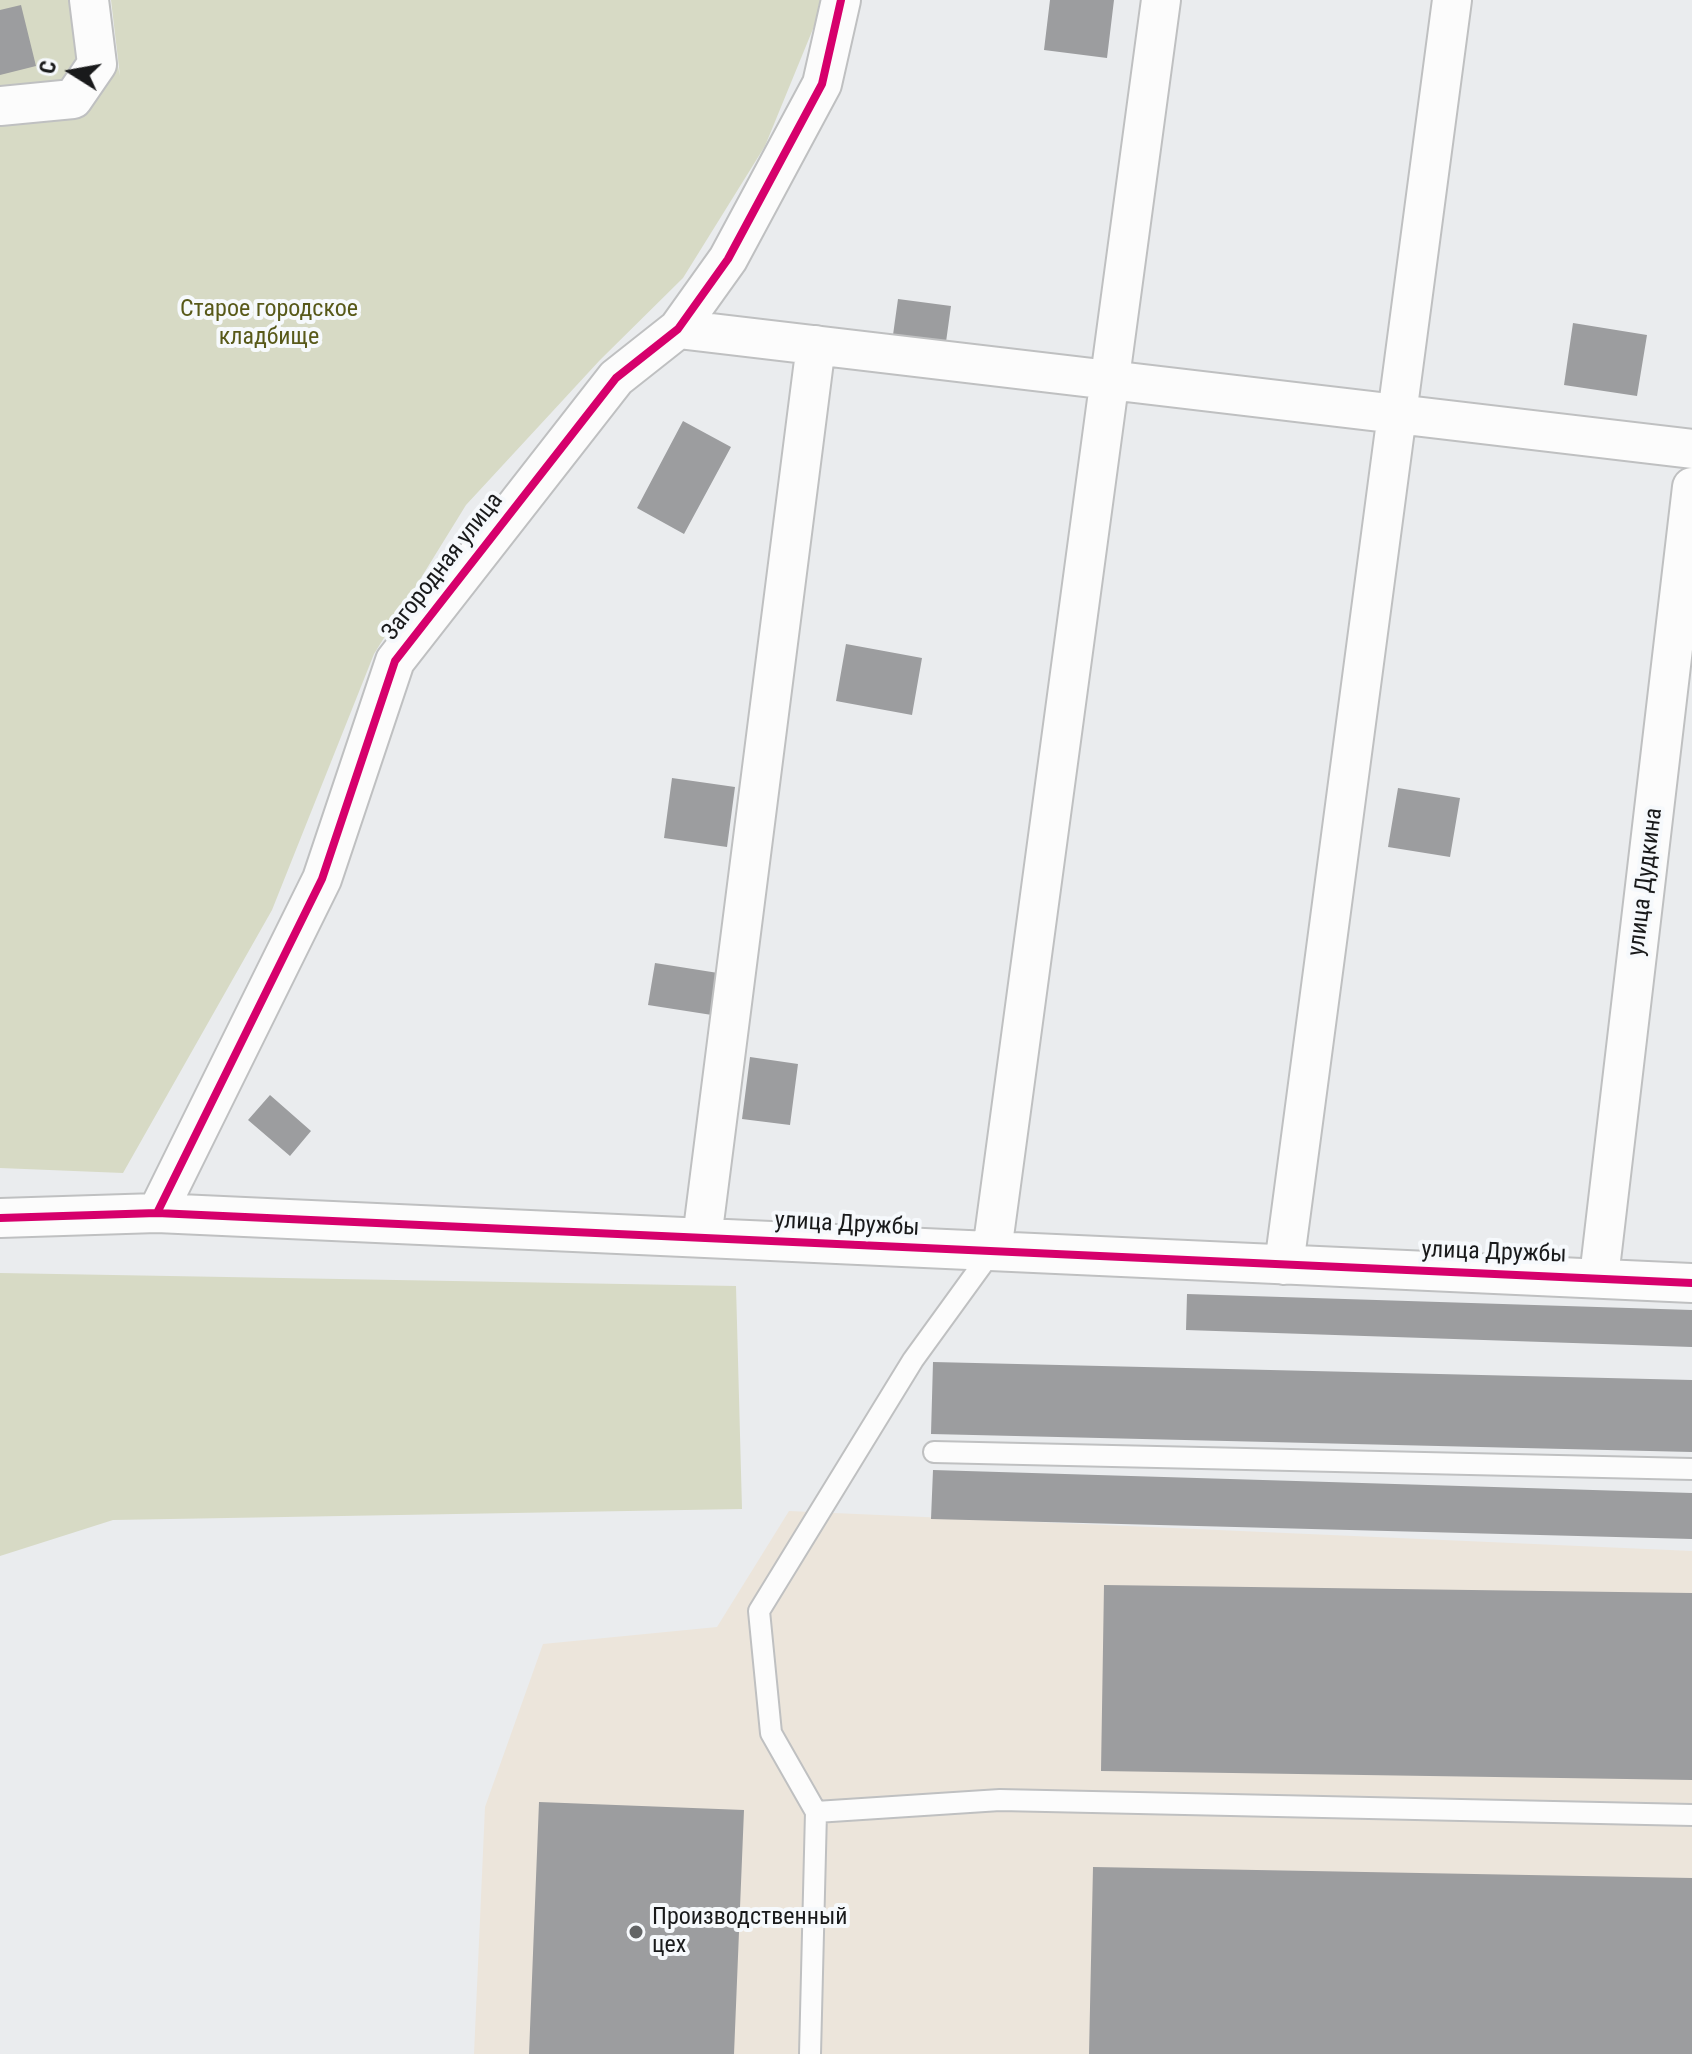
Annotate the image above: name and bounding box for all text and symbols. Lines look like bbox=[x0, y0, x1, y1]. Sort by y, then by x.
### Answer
north arrow bbox=[32, 32, 112, 112]
text: С bbox=[34, 59, 61, 76]
park label: Старое городское кладбище bbox=[180, 296, 358, 352]
street label: Загородная улица bbox=[376, 487, 510, 647]
street label: улица Дудкина bbox=[1623, 806, 1669, 958]
street label: улица Дружбы bbox=[774, 1207, 920, 1243]
street label: улица Дружбы bbox=[1421, 1236, 1567, 1270]
place label: Производственный цех bbox=[652, 1904, 847, 1960]
marker: Производственный цех bbox=[627, 1923, 645, 1941]

